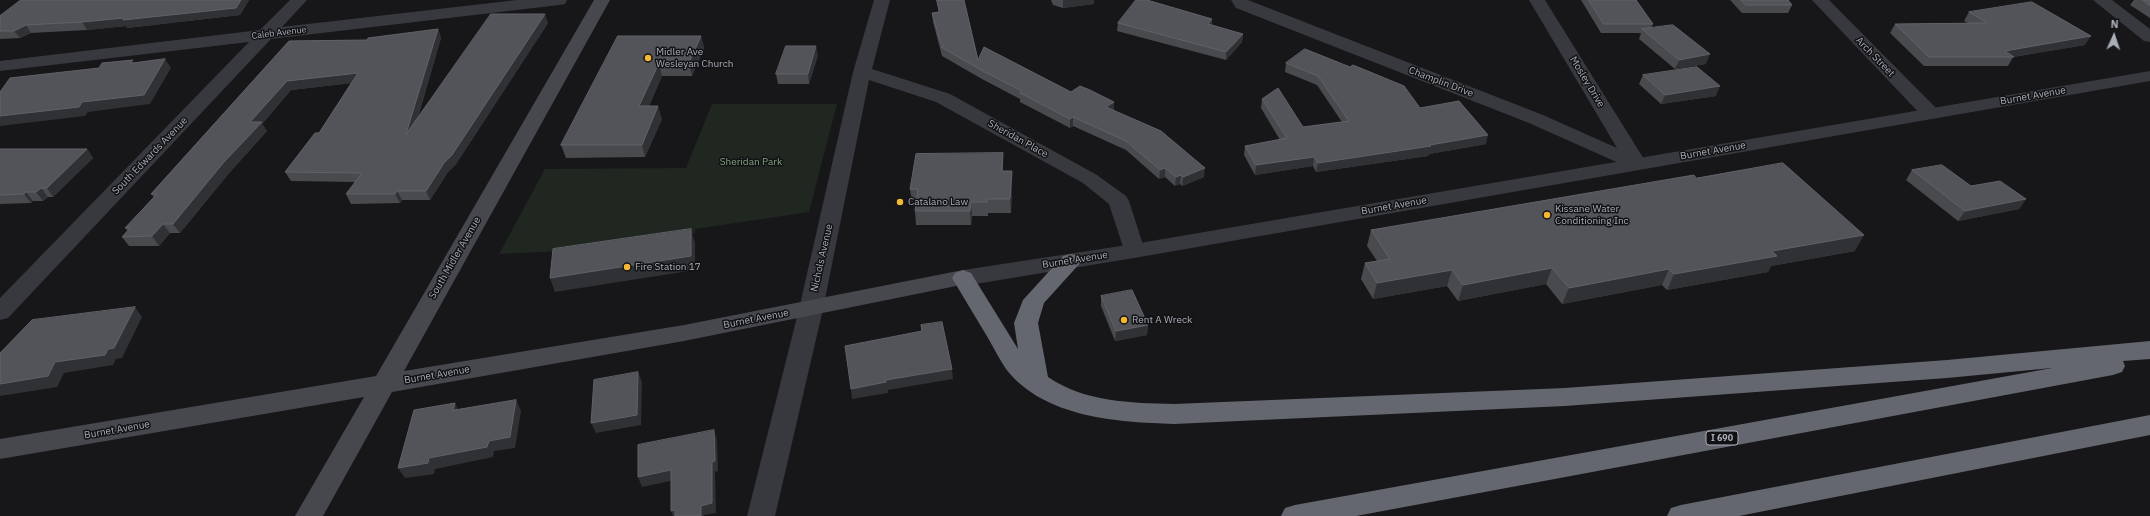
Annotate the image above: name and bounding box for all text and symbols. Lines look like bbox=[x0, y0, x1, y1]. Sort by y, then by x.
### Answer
north arrow bbox=[2094, 16, 2134, 56]
text: N bbox=[2110, 17, 2119, 31]
street label: Caleb Avenue bbox=[251, 24, 307, 42]
street label: Arch Street bbox=[1853, 35, 1897, 79]
place label: Midler Ave Wesleyan Church bbox=[656, 46, 733, 70]
marker: Midler Ave Wesleyan Church bbox=[643, 53, 653, 63]
street label: Mosley Drive bbox=[1567, 54, 1607, 110]
street label: Champlin Drive bbox=[1407, 64, 1475, 100]
street label: Burnet Avenue bbox=[1999, 84, 2067, 108]
street label: South Edwards Avenue bbox=[110, 115, 190, 197]
street label: Sheridan Place bbox=[986, 118, 1050, 160]
street label: Burnet Avenue bbox=[1679, 139, 1747, 163]
park label: Sheridan Park bbox=[720, 156, 782, 168]
street label: Burnet Avenue bbox=[1360, 194, 1428, 218]
place label: Catalano Law bbox=[908, 196, 968, 208]
marker: Catalano Law bbox=[895, 197, 905, 207]
place label: Kissane Water Conditioning Inc bbox=[1555, 203, 1629, 226]
marker: Kissane Water Conditioning Inc bbox=[1542, 210, 1552, 220]
street label: South Midler Avenue bbox=[427, 215, 483, 301]
street label: Nichols Avenue bbox=[808, 223, 836, 293]
street label: Burnet Avenue bbox=[1041, 249, 1109, 271]
place label: Fire Station 17 bbox=[635, 261, 701, 273]
marker: Fire Station 17 bbox=[622, 262, 632, 272]
street label: Burnet Avenue bbox=[722, 307, 790, 331]
place label: Rent A Wreck bbox=[1132, 314, 1192, 326]
marker: Rent A Wreck bbox=[1119, 315, 1129, 325]
street label: Burnet Avenue bbox=[403, 363, 471, 387]
street label: Burnet Avenue bbox=[83, 418, 151, 442]
road number: I 690 bbox=[1706, 431, 1738, 445]

